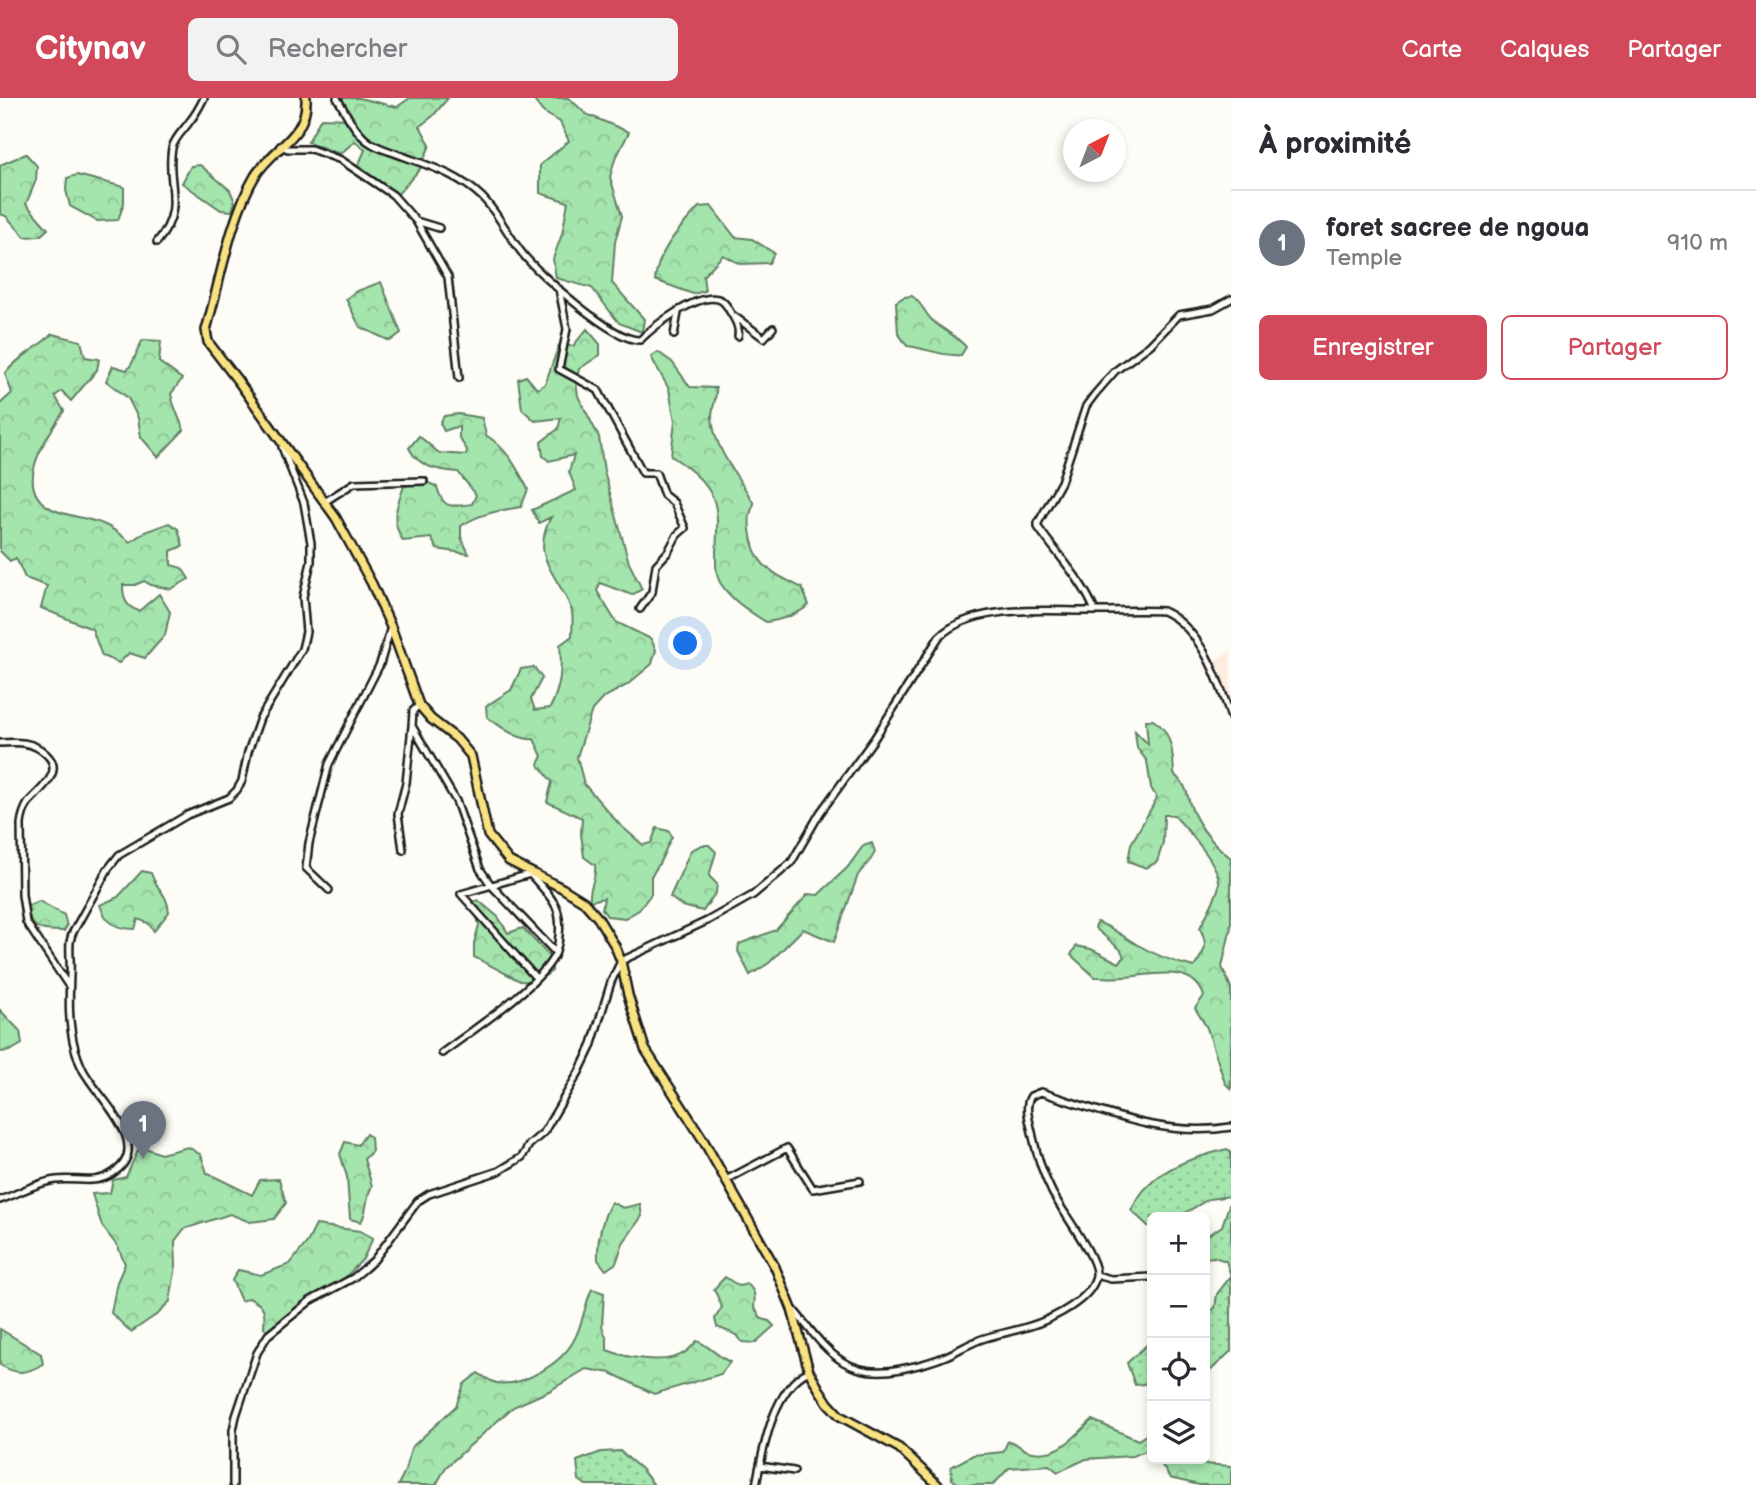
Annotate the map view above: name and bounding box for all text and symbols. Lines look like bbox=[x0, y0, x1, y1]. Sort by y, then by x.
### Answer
search box bbox=[188, 18, 678, 81]
text: Citynav bbox=[35, 29, 146, 69]
icon: search bbox=[212, 30, 250, 68]
text: Rechercher bbox=[268, 34, 407, 65]
text: Carte bbox=[1402, 35, 1462, 64]
text: Calques bbox=[1500, 35, 1589, 64]
text: Partager bbox=[1627, 35, 1721, 64]
north arrow bbox=[1063, 119, 1126, 182]
text: À proximité bbox=[1259, 126, 1411, 162]
text: foret sacree de ngoua bbox=[1326, 213, 1590, 244]
text: 1 bbox=[1277, 229, 1287, 257]
text: 910 m bbox=[1667, 229, 1728, 257]
text: Temple bbox=[1326, 244, 1402, 272]
button: Enregistrer bbox=[1259, 315, 1487, 380]
button: Partager bbox=[1501, 315, 1728, 380]
your location bbox=[668, 626, 702, 660]
pin: 1 bbox=[120, 1101, 166, 1159]
map controls bbox=[1147, 1212, 1210, 1464]
button: + bbox=[1147, 1212, 1210, 1275]
button: − bbox=[1147, 1275, 1210, 1338]
button: locate bbox=[1147, 1338, 1210, 1401]
button: layers bbox=[1147, 1401, 1210, 1464]

